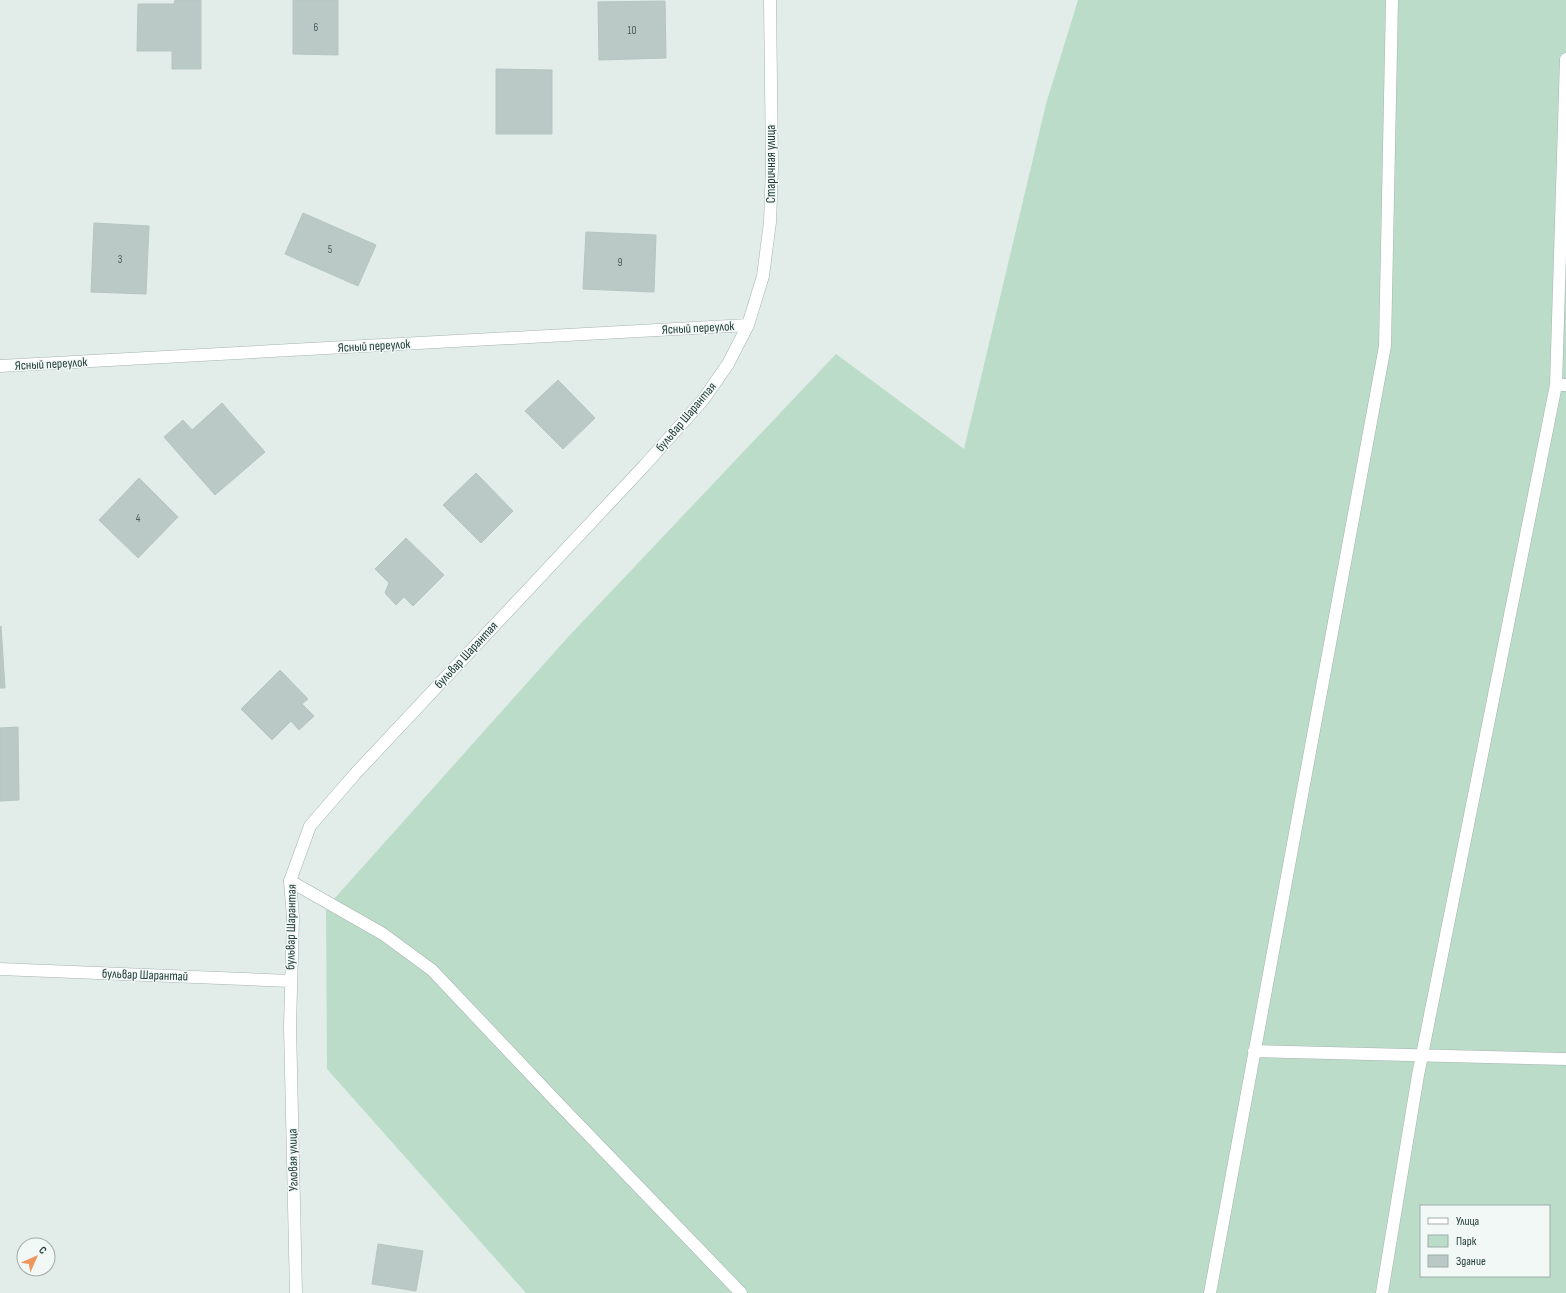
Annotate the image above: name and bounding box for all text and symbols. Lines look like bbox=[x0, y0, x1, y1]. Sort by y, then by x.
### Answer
house number: 6 bbox=[314, 21, 319, 34]
house number: 10 bbox=[628, 24, 636, 37]
street label: Старичная улица bbox=[763, 125, 779, 203]
house number: 5 bbox=[328, 243, 332, 256]
house number: 3 bbox=[118, 253, 123, 266]
house number: 9 bbox=[618, 256, 623, 269]
street label: Ясный переулок bbox=[661, 318, 735, 338]
street label: Ясный переулок bbox=[337, 336, 411, 356]
street label: Ясный переулок bbox=[14, 354, 88, 374]
street label: бульвар Шарантая bbox=[652, 379, 720, 455]
house number: 4 bbox=[136, 512, 141, 525]
street label: бульвар Шарантая bbox=[431, 618, 501, 692]
street label: бульвар Шарантая bbox=[282, 884, 300, 970]
street label: бульвар Шарантай bbox=[102, 965, 188, 985]
street label: Угловая улица bbox=[284, 1129, 302, 1191]
legend bbox=[1420, 1205, 1550, 1277]
text: Улица bbox=[1456, 1214, 1480, 1229]
text: Парк bbox=[1456, 1234, 1477, 1249]
north arrow bbox=[16, 1237, 56, 1277]
text: С bbox=[36, 1244, 50, 1257]
text: Здание bbox=[1456, 1254, 1486, 1269]

